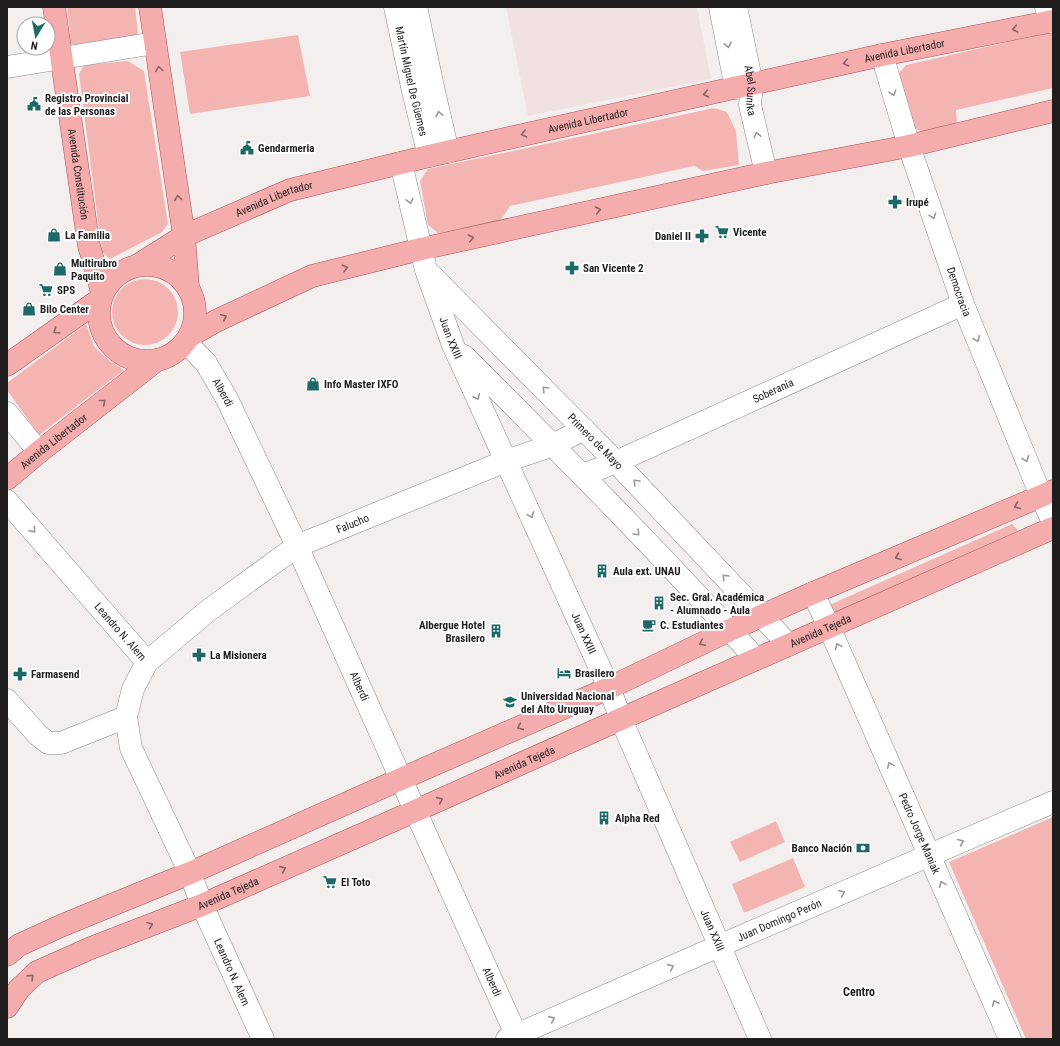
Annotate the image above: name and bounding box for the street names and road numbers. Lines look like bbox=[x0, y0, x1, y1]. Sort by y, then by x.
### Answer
street label: Martín Miguel De Güemes bbox=[392, 25, 430, 138]
street label: Avenida Libertador bbox=[863, 37, 947, 66]
street label: Abel Sunika bbox=[741, 64, 758, 117]
street label: Avenida Libertador bbox=[547, 106, 630, 136]
street label: Avenida Constitución bbox=[65, 128, 91, 221]
street label: Avenida Libertador bbox=[234, 179, 315, 220]
street label: Democracia bbox=[944, 265, 973, 319]
street label: Juan XXIII bbox=[436, 315, 464, 361]
street label: Alberdi bbox=[209, 376, 236, 409]
street label: Soberanía bbox=[751, 376, 796, 406]
street label: Avenida Libertador bbox=[18, 411, 90, 472]
street label: Primero de Mayo bbox=[565, 411, 626, 473]
street label: Falucho bbox=[334, 511, 371, 536]
street label: Leandro N. Alem bbox=[91, 600, 149, 663]
street label: Juan XXIII bbox=[569, 610, 599, 656]
street label: Avenida Tejeda bbox=[788, 612, 853, 650]
street label: Alberdi bbox=[347, 670, 371, 703]
street label: Avenida Tejeda bbox=[492, 743, 557, 782]
street label: Pedro Jorge Maniak bbox=[896, 791, 943, 876]
street label: Avenida Tejeda bbox=[196, 875, 261, 913]
street label: Juan Domingo Perón bbox=[735, 897, 823, 944]
street label: Juan XXIII bbox=[698, 908, 727, 953]
street label: Leandro N. Alem bbox=[211, 937, 252, 1008]
street label: Alberdi bbox=[480, 965, 504, 999]

